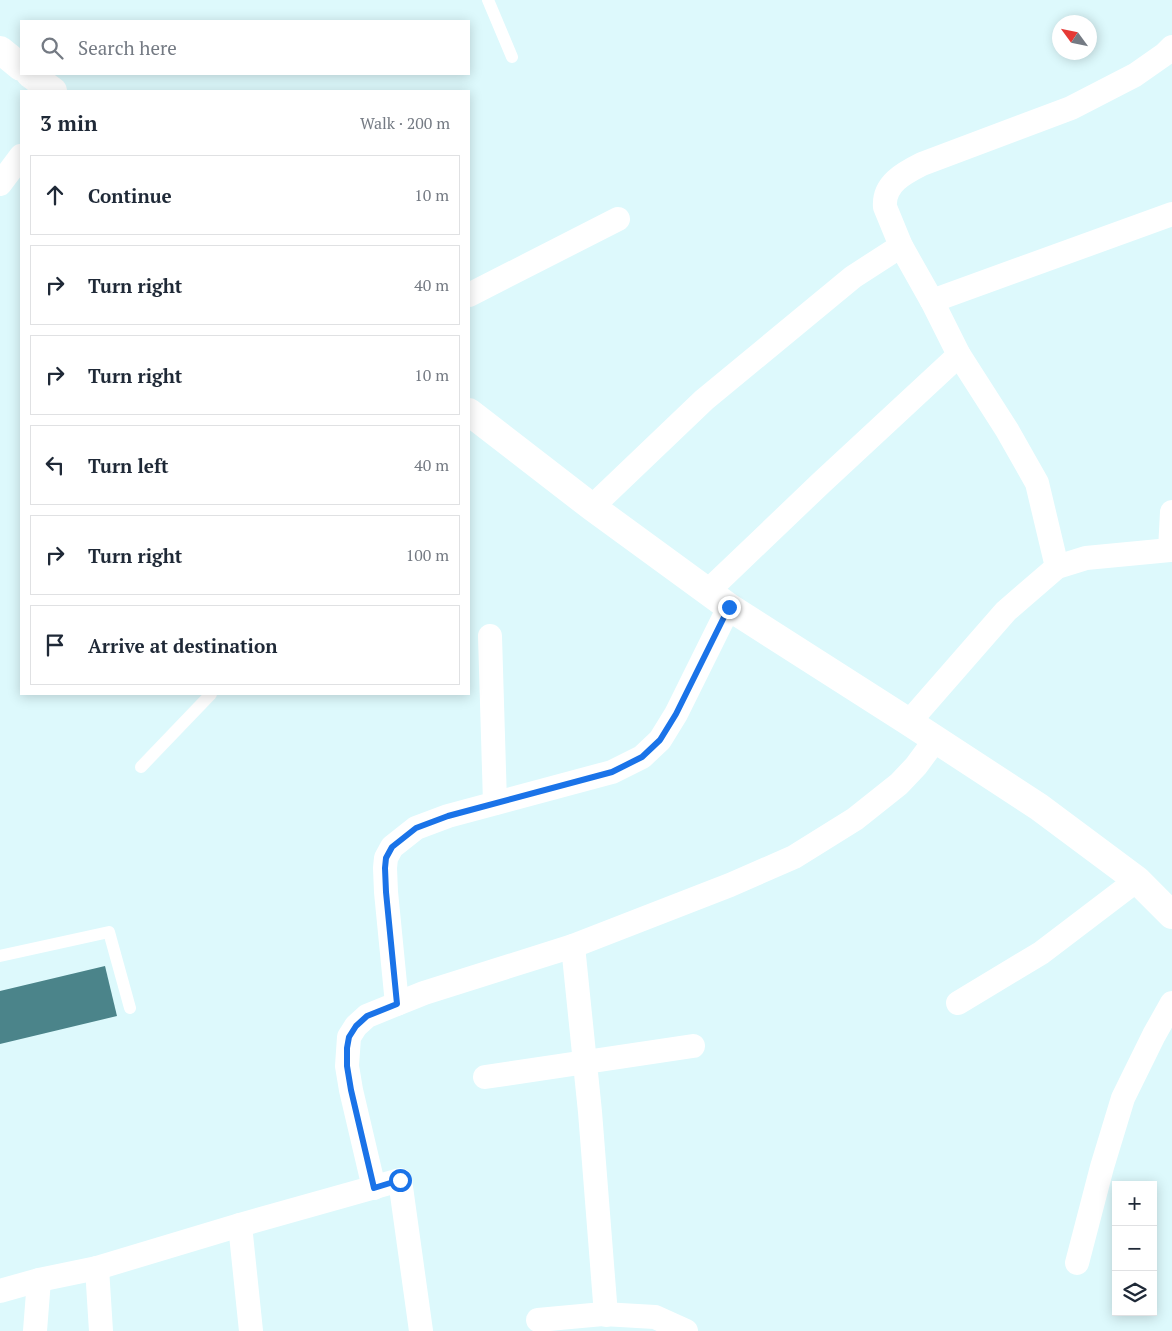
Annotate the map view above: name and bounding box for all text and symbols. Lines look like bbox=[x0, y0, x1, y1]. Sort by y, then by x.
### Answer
north arrow bbox=[1052, 15, 1097, 60]
search box bbox=[20, 20, 470, 75]
icon: search bbox=[38, 34, 66, 62]
text: Search here bbox=[78, 35, 177, 60]
text: 3 min bbox=[40, 109, 97, 137]
text: Walk · 200 m bbox=[360, 112, 450, 134]
icon: ahead bbox=[41, 181, 69, 209]
text: Continue bbox=[88, 183, 172, 208]
text: 10 m bbox=[414, 184, 449, 206]
icon: right bbox=[41, 271, 69, 299]
text: Turn right bbox=[88, 273, 182, 298]
text: 40 m bbox=[414, 274, 449, 296]
icon: right bbox=[41, 361, 69, 389]
text: Turn right bbox=[88, 363, 182, 388]
text: 10 m bbox=[414, 364, 449, 386]
icon: left bbox=[41, 451, 69, 479]
text: Turn left bbox=[88, 453, 169, 478]
text: 40 m bbox=[414, 454, 449, 476]
icon: right bbox=[41, 541, 69, 569]
text: Turn right bbox=[88, 543, 182, 568]
text: 100 m bbox=[406, 544, 449, 566]
route end bbox=[718, 596, 741, 619]
icon: arrive bbox=[41, 631, 69, 659]
text: Arrive at destination bbox=[88, 633, 277, 658]
route start bbox=[389, 1169, 412, 1192]
map controls bbox=[1112, 1181, 1157, 1316]
button: + bbox=[1112, 1181, 1157, 1226]
button: − bbox=[1112, 1226, 1157, 1271]
button: layers bbox=[1112, 1271, 1157, 1316]

